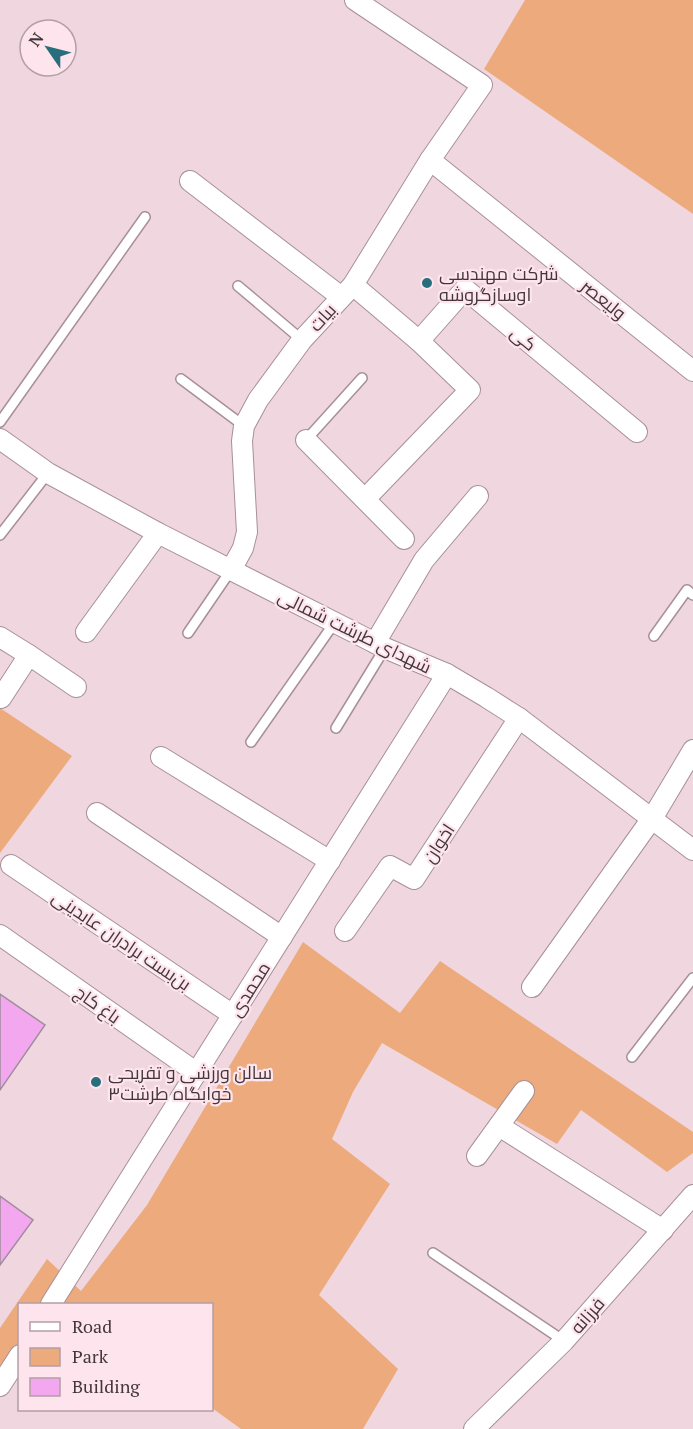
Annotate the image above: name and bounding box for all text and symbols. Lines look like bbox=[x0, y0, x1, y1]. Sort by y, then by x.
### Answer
north arrow bbox=[18, 18, 78, 78]
text: N bbox=[23, 28, 48, 51]
place label: شرکت مهندسی ا‌وسازگروشه bbox=[439, 261, 558, 306]
street label: ولیعصر bbox=[576, 273, 632, 325]
marker: شرکت مهندسی ا‌وسازگروشه bbox=[420, 276, 434, 290]
street label: بیات bbox=[303, 298, 341, 336]
street label: کی bbox=[506, 320, 542, 356]
street label: شهدای طرشت شمالی bbox=[274, 583, 436, 679]
street label: اخوان bbox=[416, 819, 460, 867]
street label: بن‌بست برادران عابدینی bbox=[48, 885, 196, 995]
street label: محمدی bbox=[223, 957, 275, 1021]
street label: باغ کاج bbox=[69, 979, 126, 1029]
place label: سالن ورزشی و تفریحی خوابگاه طرشت۳ bbox=[108, 1060, 272, 1105]
marker: سالن ورزشی و تفریحی خوابگاه طرشت۳ bbox=[89, 1075, 103, 1089]
street label: فرزانه bbox=[564, 1292, 610, 1338]
legend bbox=[18, 1303, 213, 1411]
text: Road bbox=[72, 1314, 112, 1338]
text: Park bbox=[72, 1344, 109, 1368]
text: Building bbox=[72, 1374, 140, 1398]

